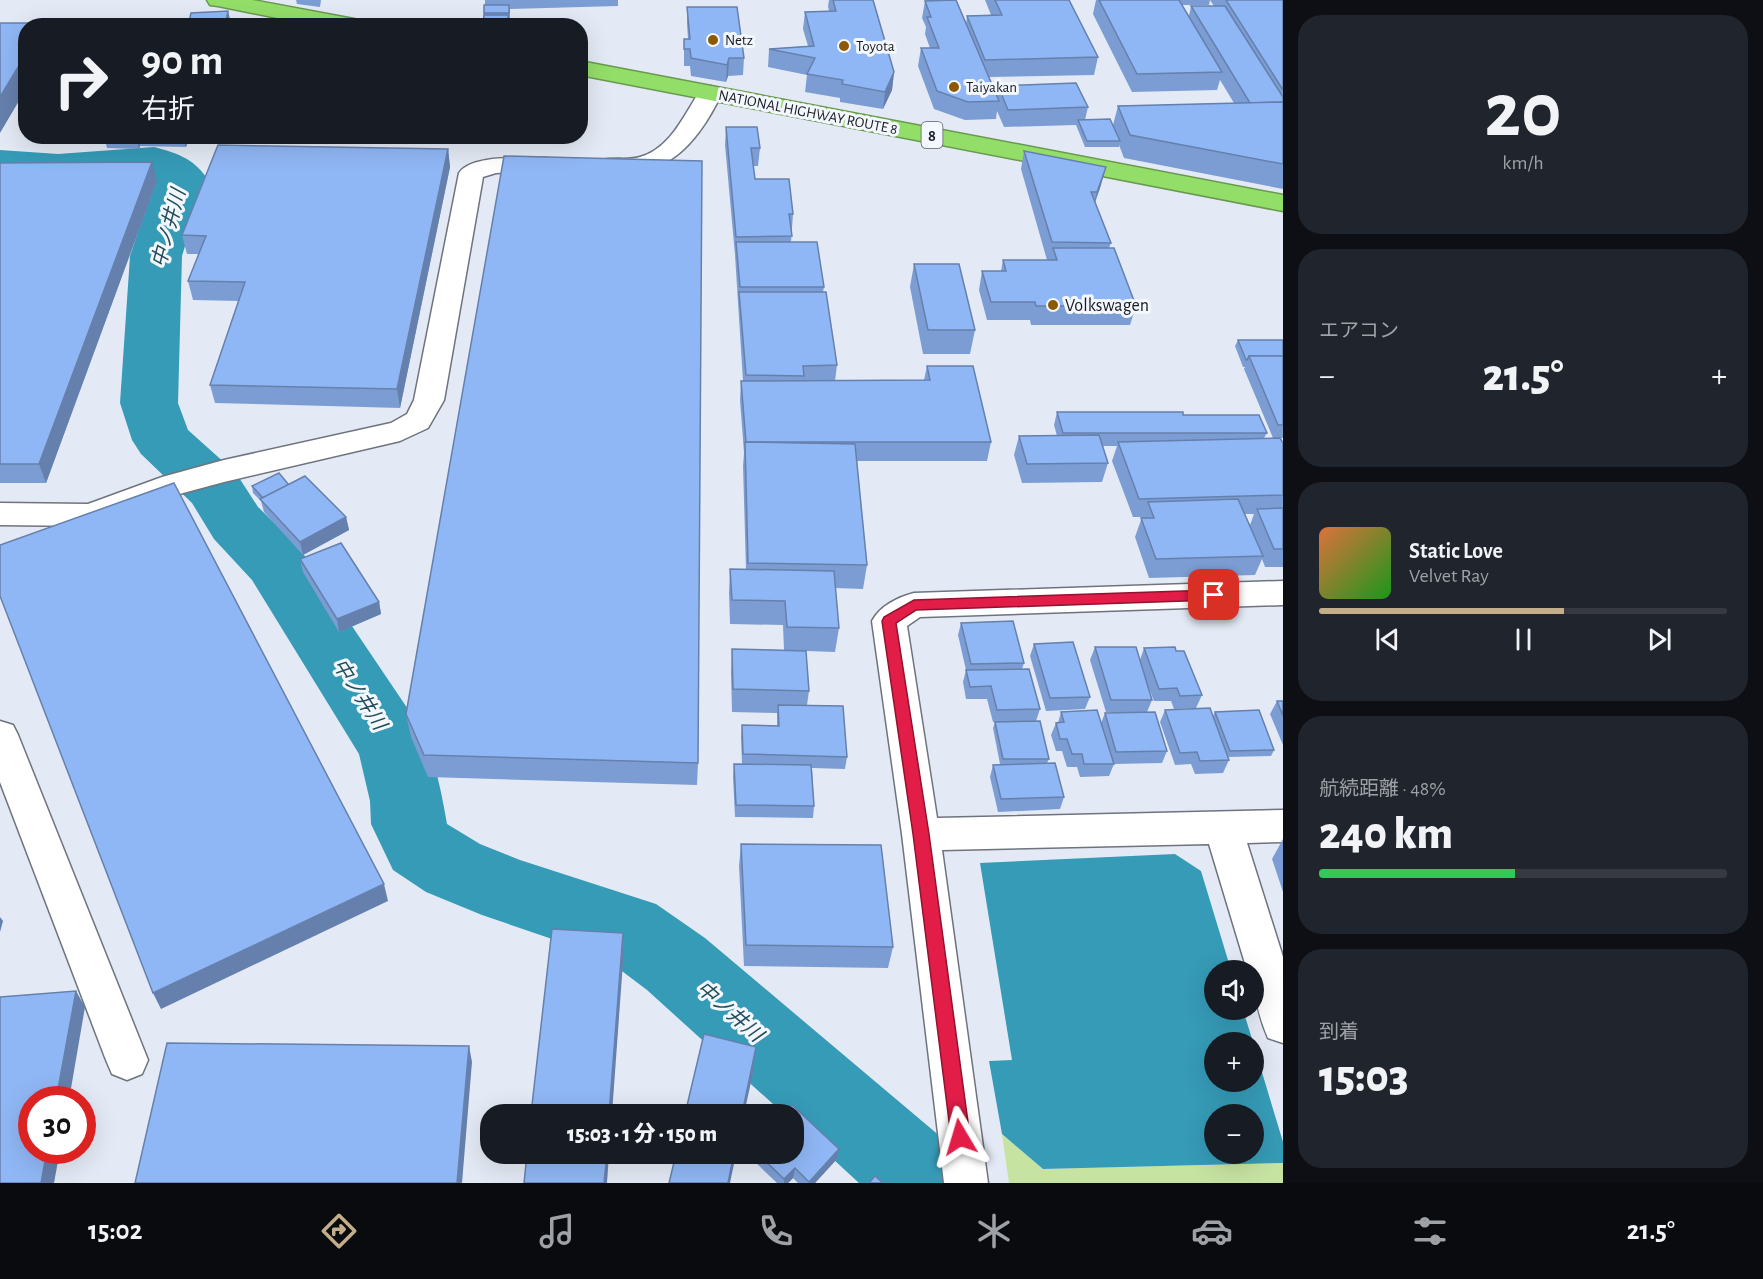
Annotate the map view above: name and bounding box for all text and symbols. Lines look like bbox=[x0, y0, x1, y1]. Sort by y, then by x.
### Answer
marker: Netz bbox=[706, 33, 720, 47]
place label: Netz bbox=[725, 33, 753, 48]
marker: Toyota bbox=[837, 39, 851, 53]
place label: Toyota bbox=[856, 39, 895, 54]
text: 90 m bbox=[141, 40, 223, 82]
icon: right bbox=[42, 42, 120, 120]
text: 20 bbox=[1484, 73, 1562, 151]
marker: Taiyakan bbox=[947, 80, 961, 94]
place label: Taiyakan bbox=[966, 80, 1017, 95]
street label: NATIONAL HIGHWAY ROUTE 8 bbox=[717, 88, 899, 137]
text: 右折 bbox=[141, 96, 195, 123]
road number: 8 bbox=[922, 122, 942, 148]
text: km/h bbox=[1502, 153, 1544, 173]
water label: 中ノ井川 bbox=[148, 185, 189, 269]
place label: Volkswagen bbox=[1065, 297, 1149, 315]
marker: Volkswagen bbox=[1046, 298, 1060, 312]
text: エアコン bbox=[1319, 321, 1399, 341]
text: 21.5° bbox=[1482, 354, 1564, 399]
text: − bbox=[1319, 360, 1335, 393]
text: + bbox=[1711, 360, 1727, 393]
text: Static Love bbox=[1409, 540, 1503, 562]
text: Velvet Ray bbox=[1409, 566, 1489, 586]
pin bbox=[1188, 569, 1239, 620]
icon: arrive bbox=[1197, 578, 1230, 611]
icon: previous bbox=[1371, 623, 1404, 656]
icon: pause bbox=[1507, 623, 1540, 656]
icon: next bbox=[1643, 623, 1676, 656]
water label: 中ノ井川 bbox=[329, 655, 391, 735]
text: 航続距離 · 48% bbox=[1319, 779, 1446, 799]
text: 240 km bbox=[1319, 812, 1453, 857]
map controls bbox=[1204, 960, 1264, 1164]
button: sound bbox=[1204, 960, 1264, 1020]
water label: 中ノ井川 bbox=[693, 977, 768, 1047]
text: 到着 bbox=[1319, 1022, 1359, 1042]
button: + bbox=[1204, 1032, 1264, 1092]
text: 15:03 bbox=[1319, 1055, 1409, 1100]
speed limit sign: 30 bbox=[18, 1086, 96, 1164]
button: − bbox=[1204, 1104, 1264, 1164]
position arrow bbox=[928, 1105, 992, 1169]
text: 15:03 · 1 分 · 150 m bbox=[567, 1123, 717, 1145]
icon: directions bbox=[318, 1210, 360, 1252]
icon: music bbox=[536, 1210, 578, 1252]
icon: phone bbox=[755, 1210, 797, 1252]
icon: climate bbox=[973, 1210, 1015, 1252]
icon: car bbox=[1191, 1210, 1233, 1252]
icon: filters bbox=[1409, 1210, 1451, 1252]
text: 15:02 bbox=[88, 1217, 142, 1244]
text: 21.5° bbox=[1627, 1217, 1675, 1244]

